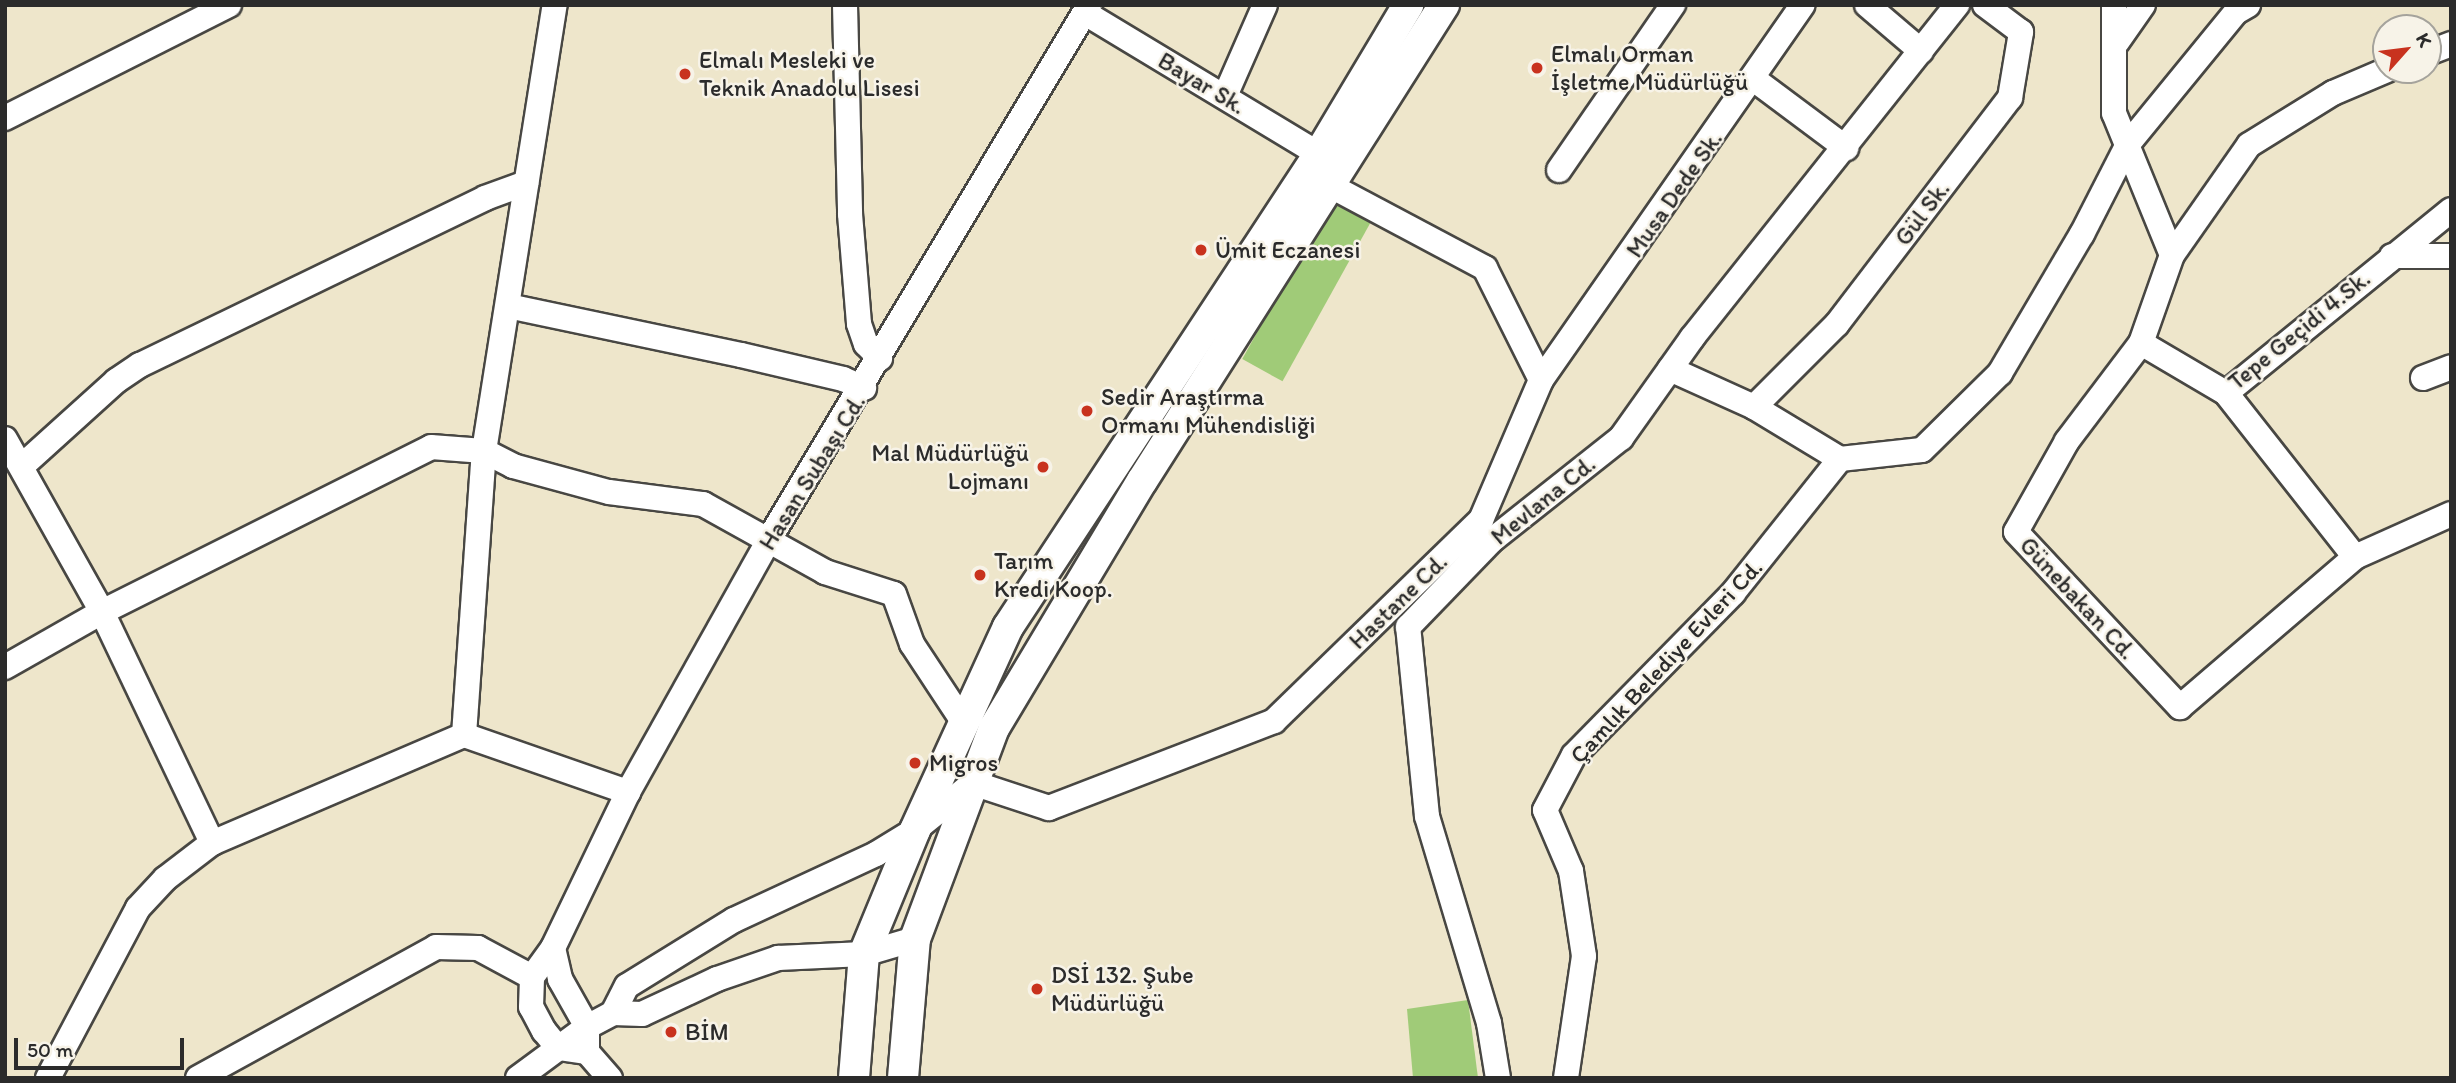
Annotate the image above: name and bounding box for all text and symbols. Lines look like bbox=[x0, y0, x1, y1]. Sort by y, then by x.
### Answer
north arrow bbox=[2372, 14, 2442, 84]
text: K bbox=[2411, 29, 2437, 51]
place label: Elmalı Orman İşletme Müdürlüğü bbox=[1551, 40, 1748, 96]
place label: Elmalı Mesleki ve Teknik Anadolu Lisesi bbox=[699, 46, 920, 102]
street label: Bayar Sk. bbox=[1153, 46, 1251, 120]
marker: Elmalı Orman İşletme Müdürlüğü bbox=[1529, 60, 1545, 76]
marker: Elmalı Mesleki ve Teknik Anadolu Lisesi bbox=[677, 66, 693, 82]
street label: Musa Dede Sk. bbox=[1619, 125, 1729, 263]
street label: Gül Sk. bbox=[1888, 175, 1956, 251]
place label: Ümit Eczanesi bbox=[1215, 236, 1361, 264]
marker: Ümit Eczanesi bbox=[1193, 242, 1209, 258]
street label: Tepe Geçidi 4.Sk. bbox=[2222, 264, 2376, 396]
place label: Sedir Araştırma Ormanı Mühendisliği bbox=[1101, 383, 1315, 439]
street label: Hasan Subaşı Cd. bbox=[753, 389, 871, 555]
marker: Sedir Araştırma Ormanı Mühendisliği bbox=[1079, 403, 1095, 419]
place label: Mal Müdürlüğü Lojmanı bbox=[872, 439, 1029, 495]
street label: Mevlana Cd. bbox=[1485, 449, 1601, 551]
marker: Mal Müdürlüğü Lojmanı bbox=[1035, 459, 1051, 475]
street label: Günebakan Cd. bbox=[2014, 531, 2142, 665]
place label: Tarım Kredi Koop. bbox=[994, 547, 1113, 603]
street label: Hastane Cd. bbox=[1343, 547, 1453, 655]
street label: Çamlık Belediye Evleri Cd. bbox=[1564, 553, 1768, 769]
marker: Tarım Kredi Koop. bbox=[972, 567, 988, 583]
place label: Migros bbox=[929, 749, 998, 777]
marker: Migros bbox=[907, 755, 923, 771]
place label: DSİ 132. Şube Müdürlüğü bbox=[1051, 961, 1194, 1017]
marker: DSİ 132. Şube Müdürlüğü bbox=[1029, 981, 1045, 997]
place label: BİM bbox=[685, 1018, 729, 1046]
scale bar bbox=[18, 1024, 187, 1068]
marker: BİM bbox=[663, 1024, 679, 1040]
text: 50 m bbox=[27, 1037, 73, 1062]

